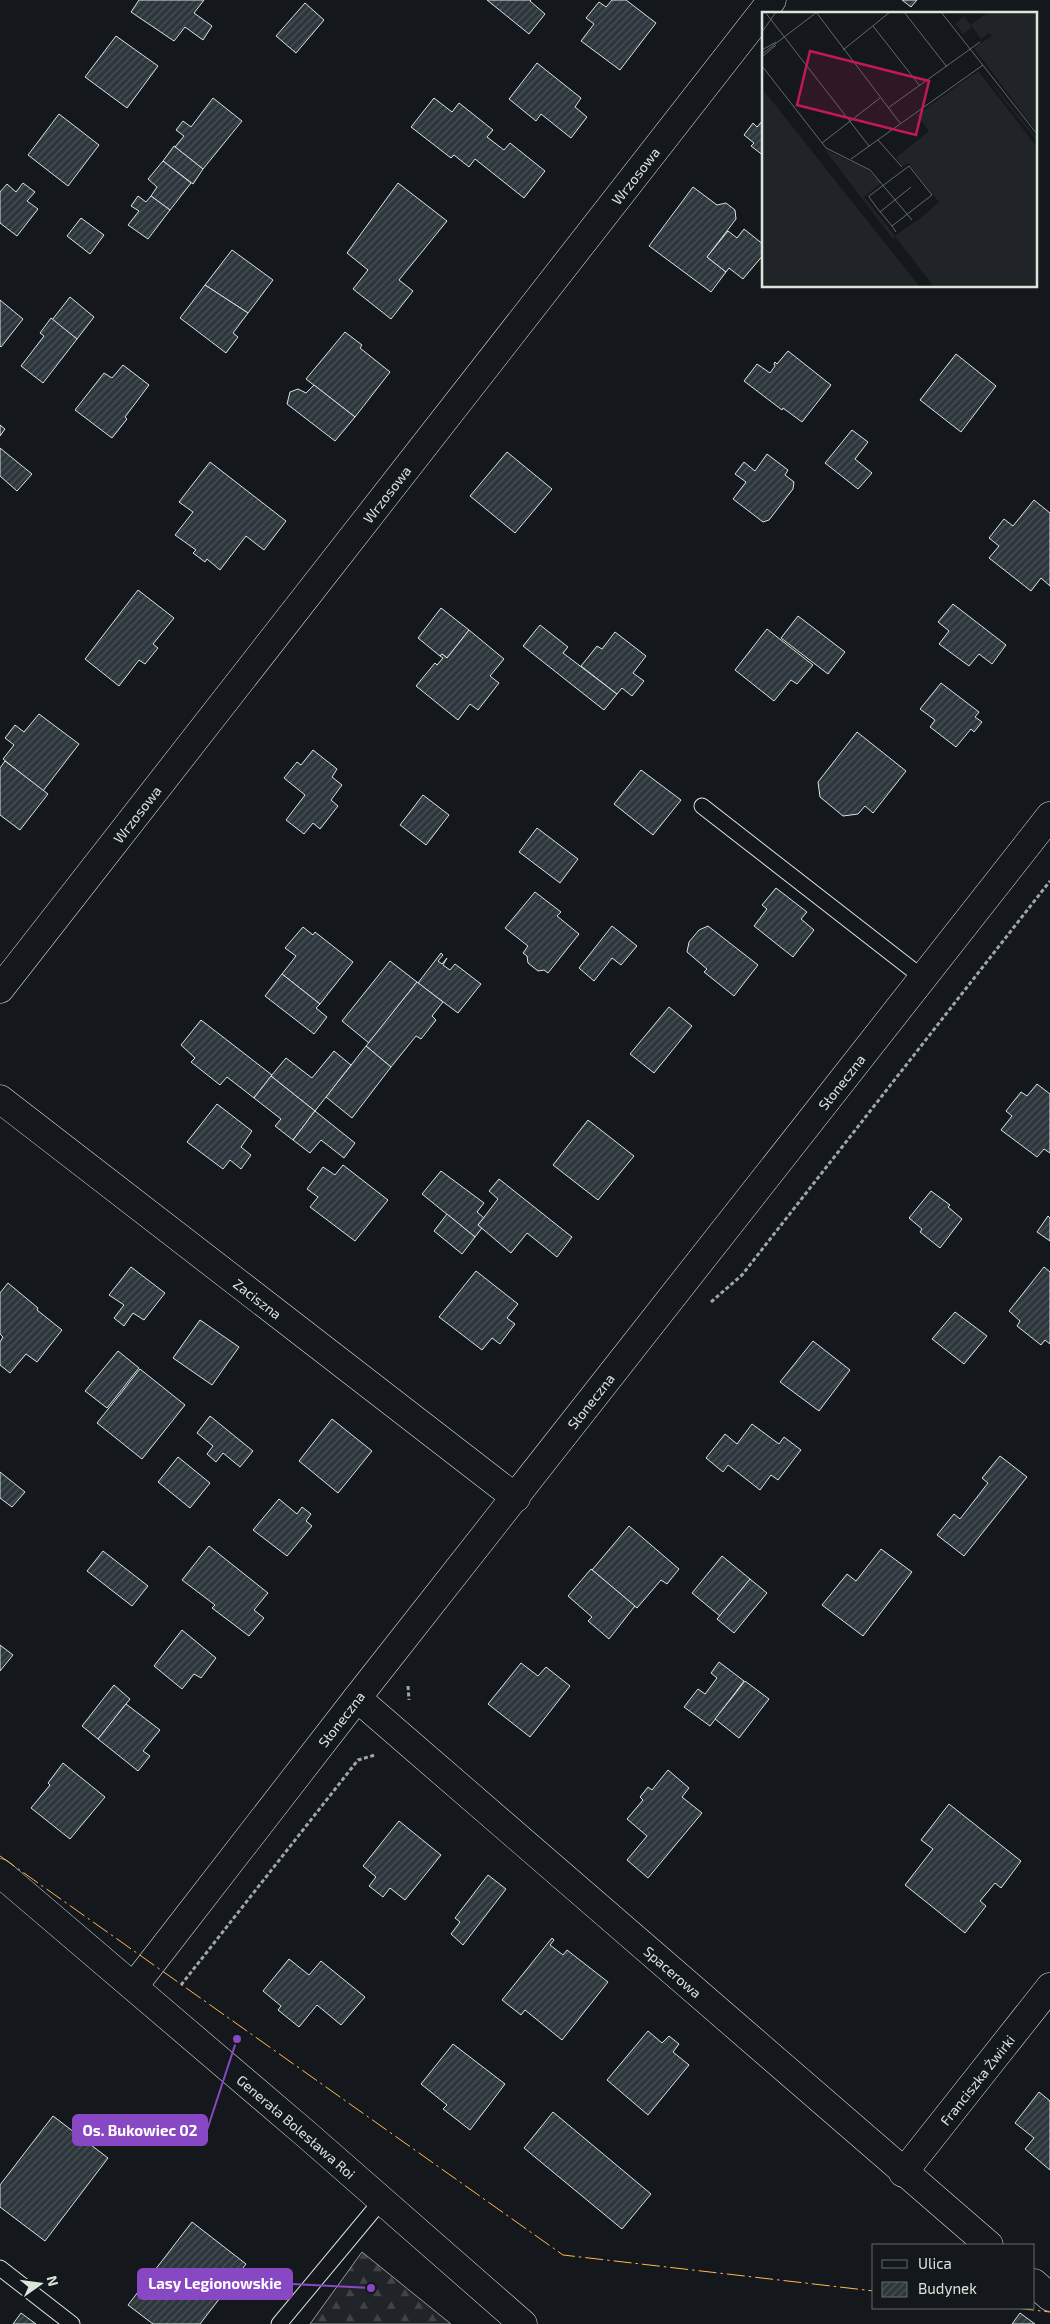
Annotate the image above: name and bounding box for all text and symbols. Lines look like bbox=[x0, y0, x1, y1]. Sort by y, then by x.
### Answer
inset map bbox=[762, 12, 1038, 288]
street label: Wrzosowa bbox=[607, 143, 663, 208]
street label: Wrzosowa bbox=[359, 462, 414, 526]
street label: Wrzosowa bbox=[109, 782, 164, 846]
street label: Słoneczna bbox=[814, 1051, 868, 1113]
street label: Zaciszna bbox=[231, 1275, 285, 1322]
street label: Słoneczna bbox=[563, 1370, 617, 1432]
street label: Słoneczna bbox=[314, 1687, 368, 1750]
street label: Spacerowa bbox=[641, 1942, 705, 2001]
street label: Franciszka Żwirki bbox=[936, 2031, 1018, 2128]
street label: Generała Bolesława Roi bbox=[234, 2071, 359, 2182]
callout: Os. Bukowiec 02 bbox=[73, 2115, 207, 2145]
text: Os. Bukowiec 02 bbox=[83, 2121, 198, 2139]
legend bbox=[872, 2244, 1035, 2309]
text: Ulica bbox=[918, 2254, 952, 2272]
north arrow bbox=[15, 2259, 65, 2309]
callout: Lasy Legionowskie bbox=[138, 2269, 292, 2299]
text: N bbox=[44, 2274, 63, 2288]
text: Lasy Legionowskie bbox=[148, 2274, 282, 2293]
text: Budynek bbox=[918, 2279, 977, 2297]

